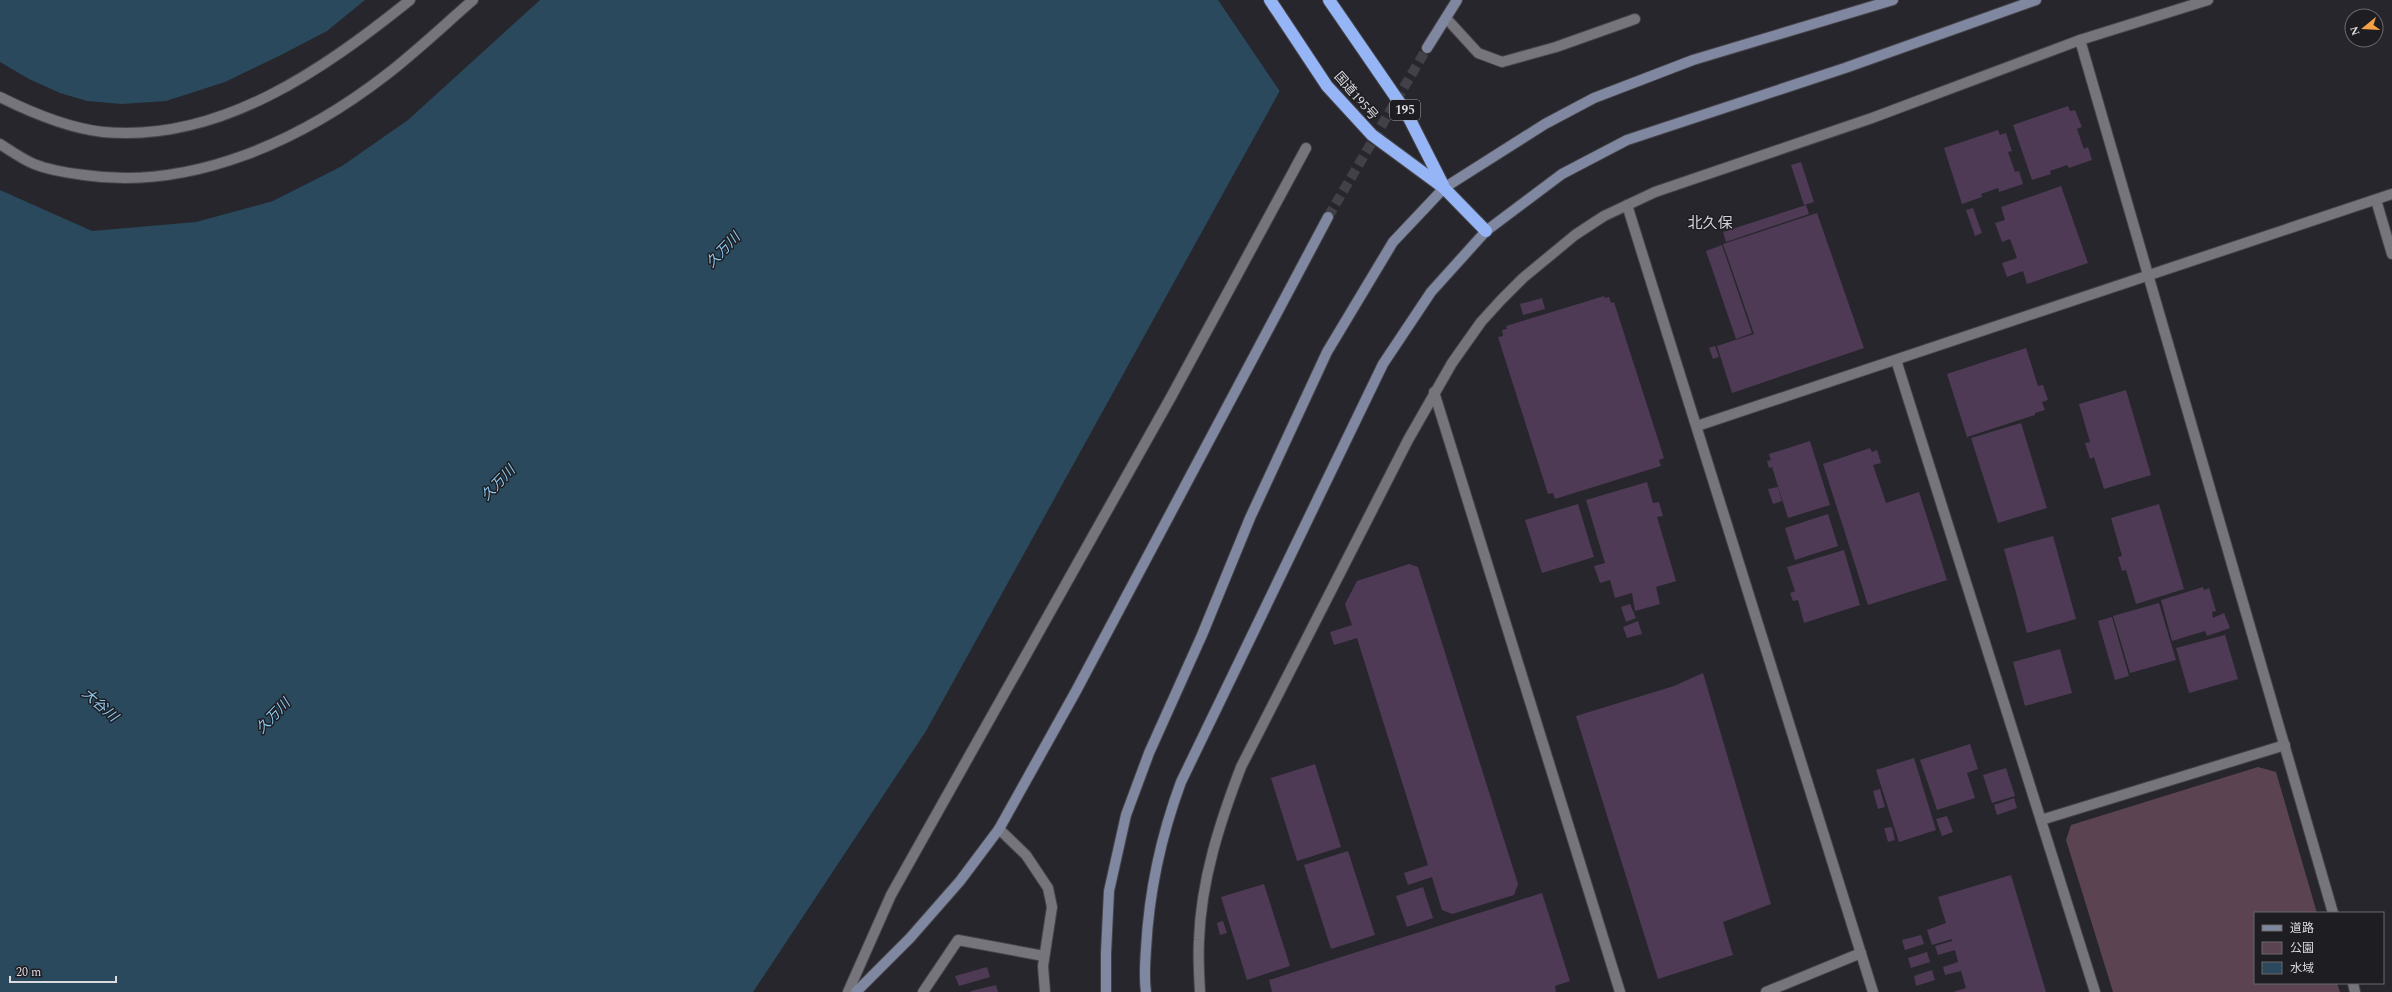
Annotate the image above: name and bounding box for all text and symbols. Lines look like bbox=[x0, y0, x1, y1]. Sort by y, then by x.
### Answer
north arrow bbox=[2344, 8, 2384, 48]
text: N bbox=[2345, 24, 2364, 38]
street label: 国道195号 bbox=[1329, 67, 1383, 125]
road number: 195 bbox=[1390, 100, 1420, 120]
district label: 北久保 bbox=[1687, 212, 1733, 235]
water label: 久万川 bbox=[701, 226, 747, 272]
water label: 久万川 bbox=[476, 459, 522, 505]
water label: 大谷川 bbox=[77, 683, 124, 728]
water label: 久万川 bbox=[251, 692, 297, 738]
legend bbox=[2254, 912, 2384, 984]
text: 道路 bbox=[2290, 919, 2314, 938]
text: 公園 bbox=[2290, 939, 2314, 958]
scale bar bbox=[10, 958, 116, 984]
text: 水域 bbox=[2290, 959, 2314, 978]
text: 20 m bbox=[16, 963, 41, 982]

